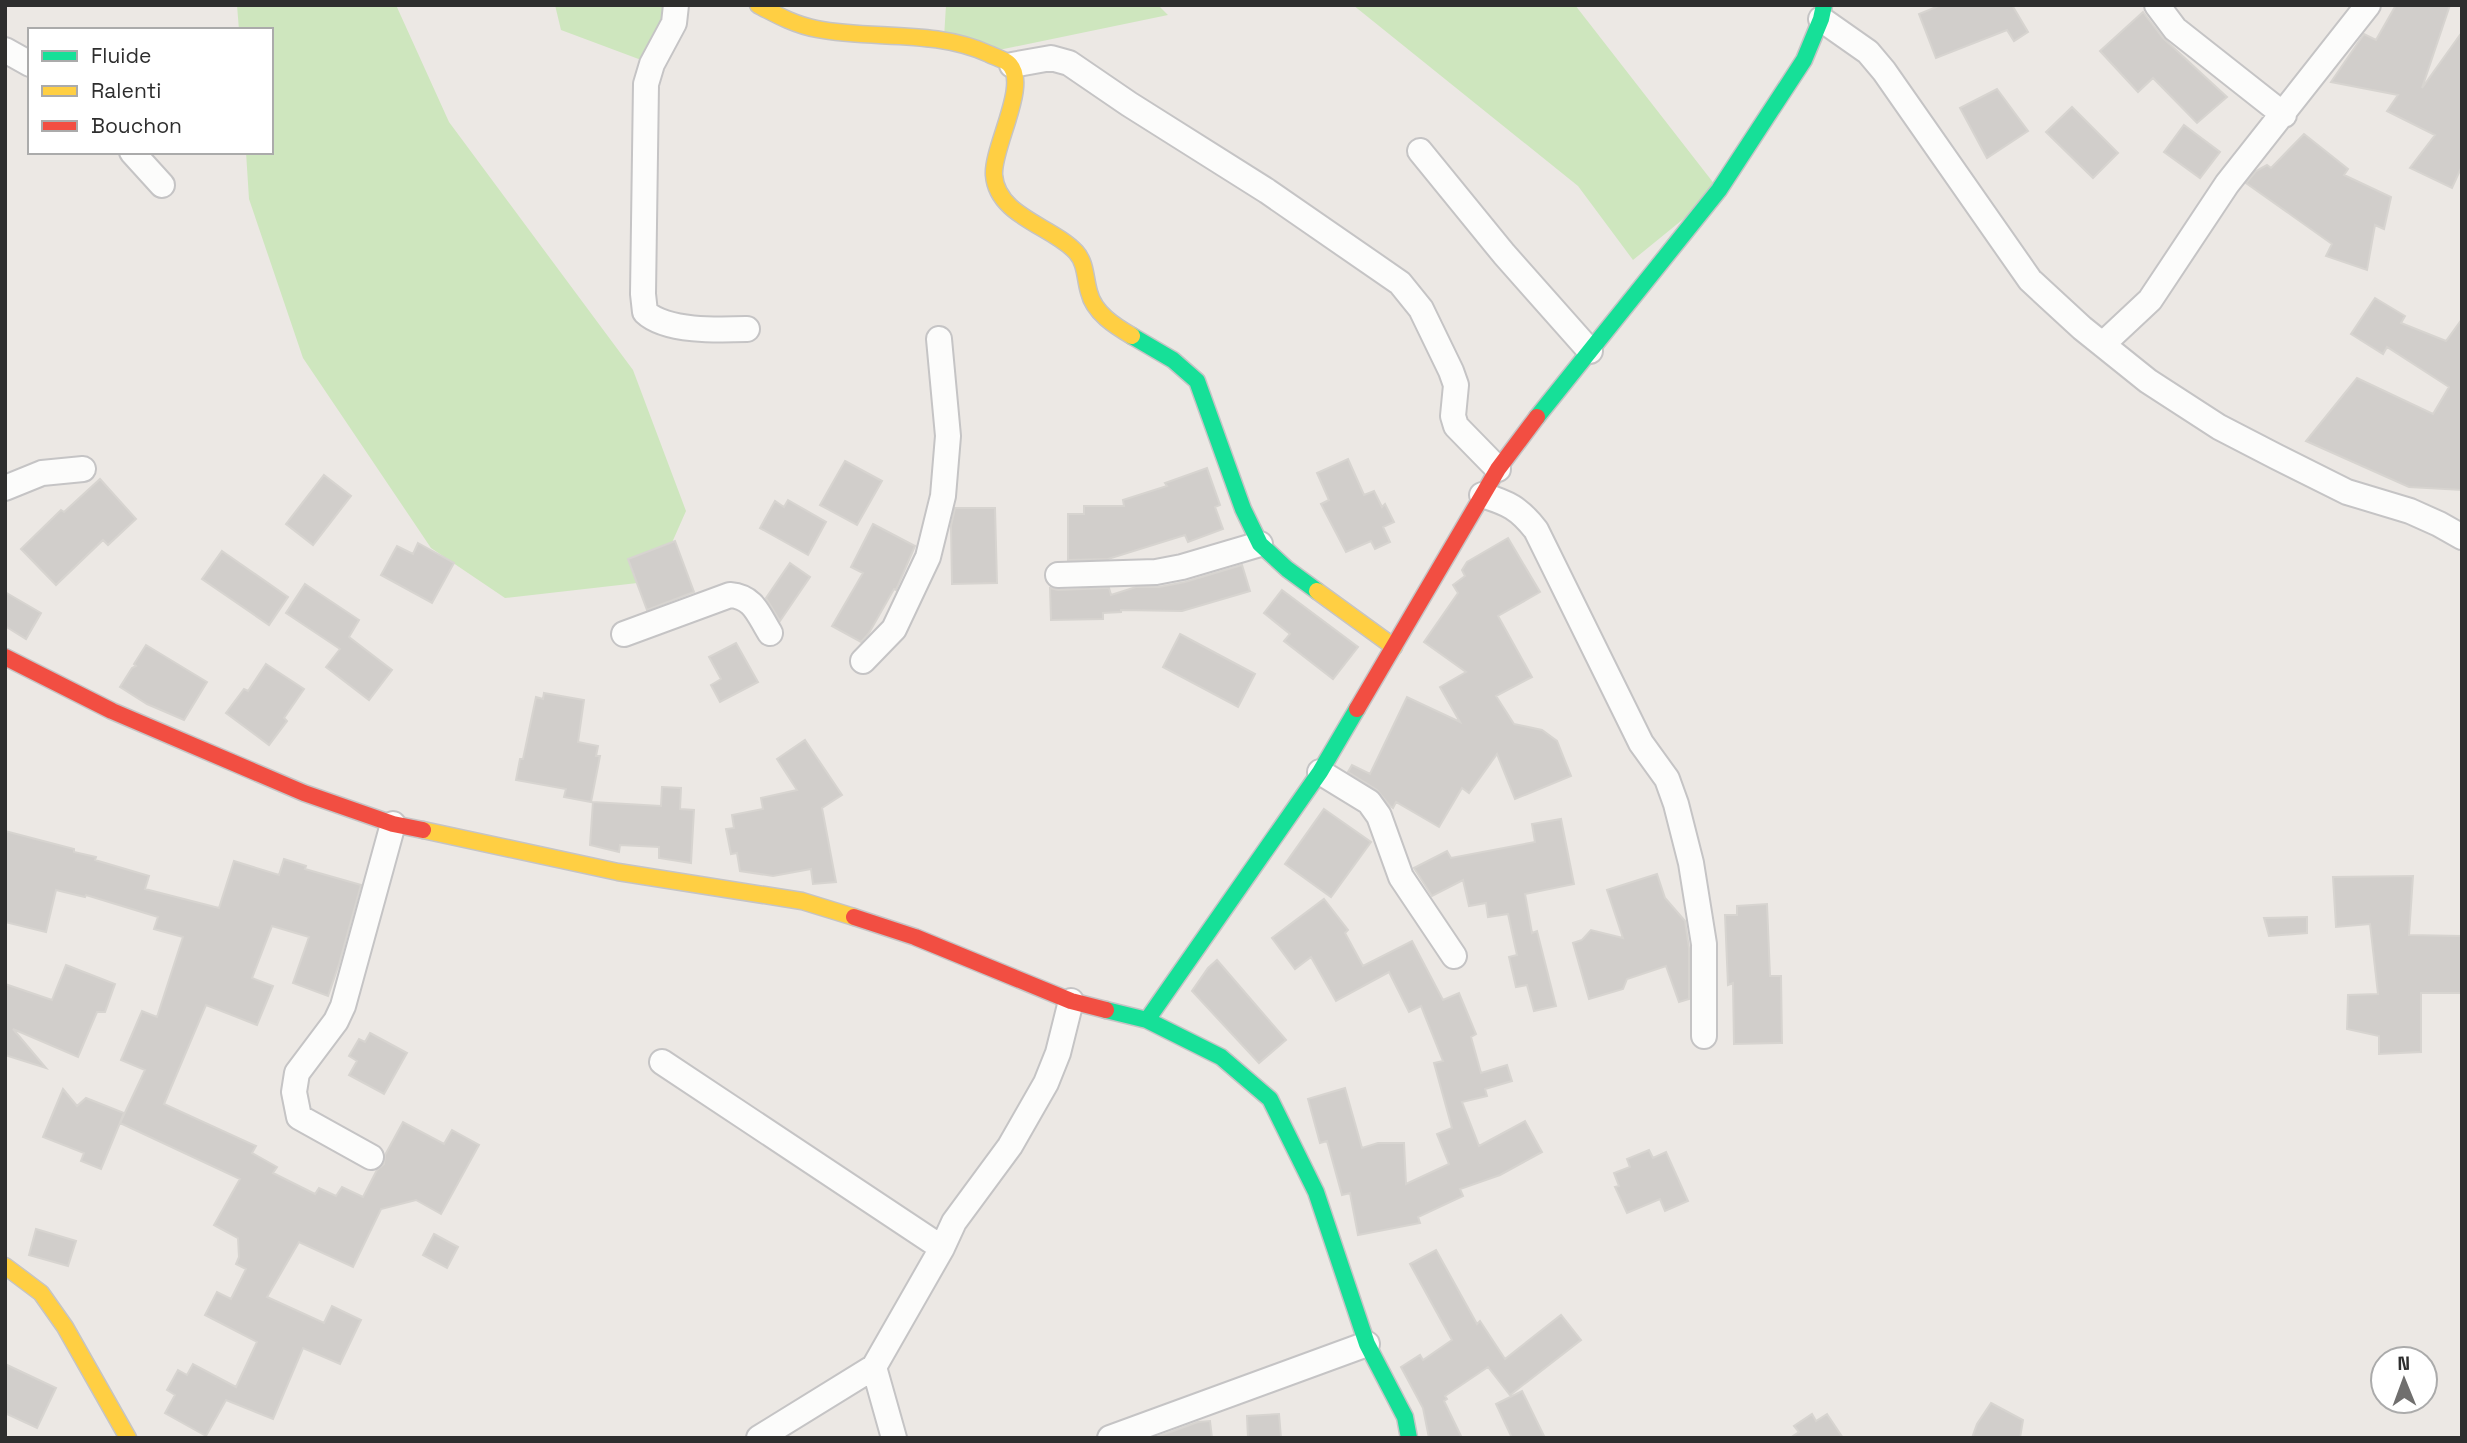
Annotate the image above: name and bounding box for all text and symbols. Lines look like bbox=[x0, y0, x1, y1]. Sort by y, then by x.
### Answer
legend bbox=[28, 28, 273, 154]
text: Fluide bbox=[91, 42, 151, 69]
text: Ralenti bbox=[91, 77, 161, 104]
text: Bouchon bbox=[91, 112, 182, 139]
north arrow bbox=[2369, 1345, 2439, 1415]
text: N bbox=[2397, 1351, 2410, 1376]

